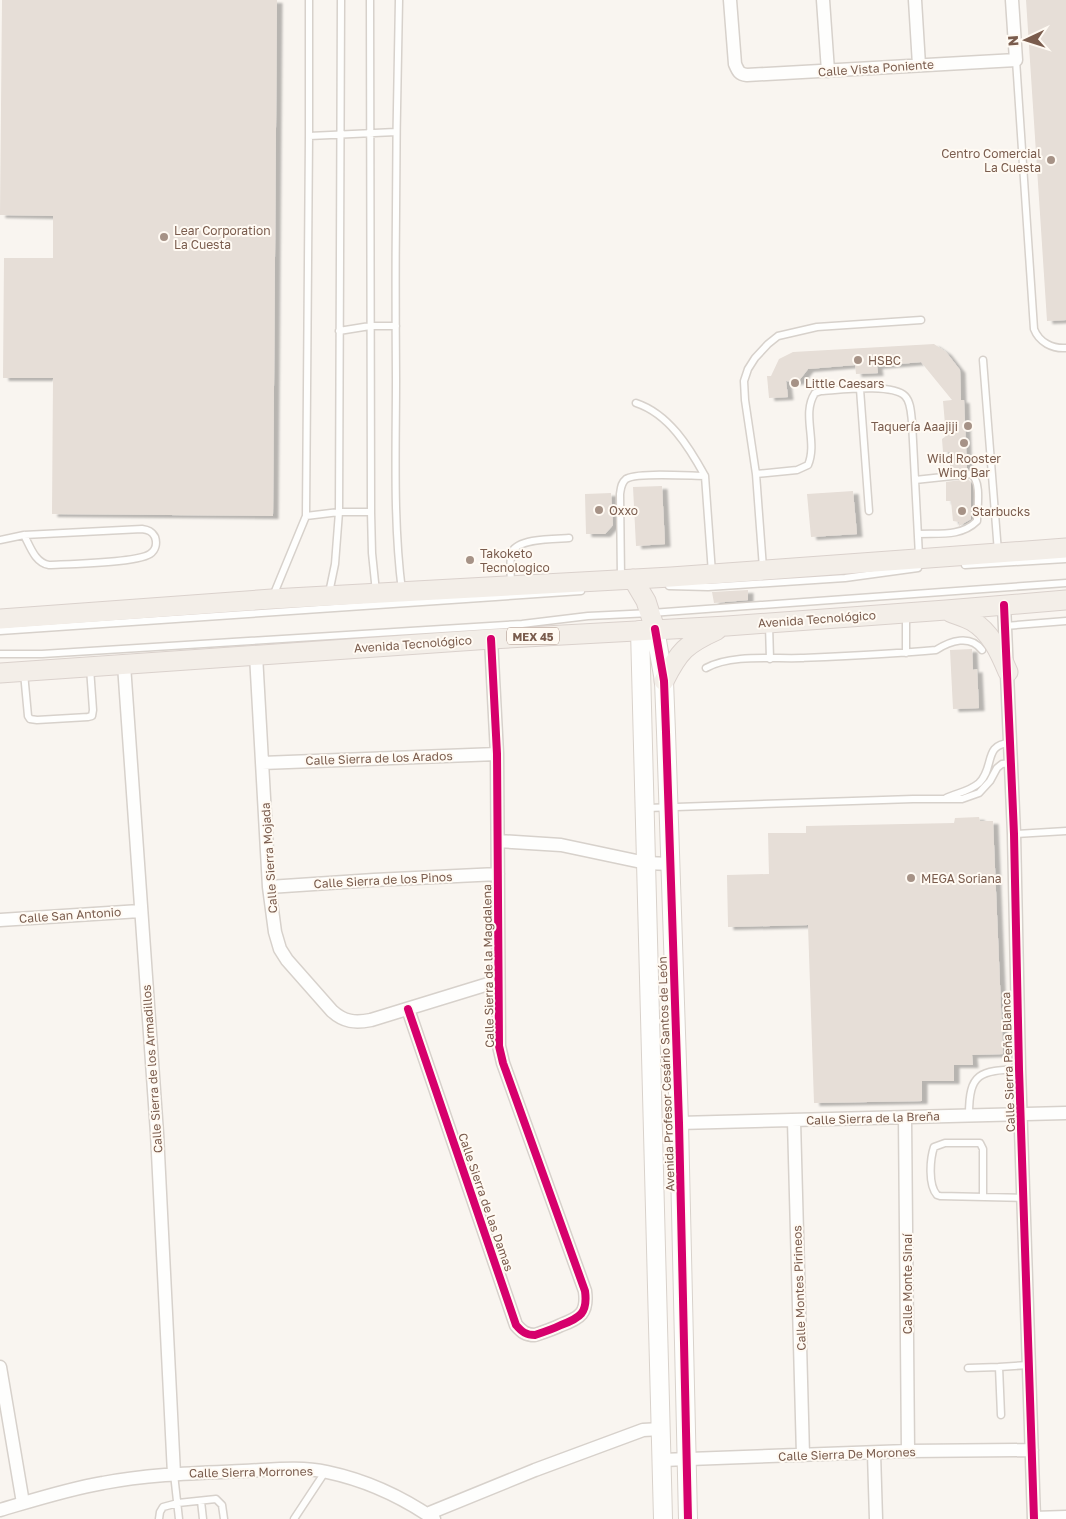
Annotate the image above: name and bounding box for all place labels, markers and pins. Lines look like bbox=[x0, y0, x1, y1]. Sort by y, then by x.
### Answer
place label: Centro Comercial La Cuesta bbox=[941, 146, 1041, 175]
marker: Centro Comercial La Cuesta bbox=[1045, 154, 1057, 166]
place label: Lear Corporation La Cuesta bbox=[174, 223, 271, 252]
marker: Lear Corporation La Cuesta bbox=[158, 231, 170, 243]
place label: HSBC bbox=[868, 353, 901, 368]
marker: HSBC bbox=[852, 354, 864, 366]
place label: Little Caesars bbox=[805, 376, 884, 391]
marker: Little Caesars bbox=[789, 377, 801, 389]
place label: Taquería Aaajiji bbox=[871, 419, 958, 434]
marker: Taquería Aaajiji bbox=[962, 420, 974, 432]
marker: Wild Rooster Wing Bar bbox=[958, 437, 970, 449]
place label: Wild Rooster Wing Bar bbox=[927, 451, 1001, 480]
place label: Oxxo bbox=[609, 503, 638, 518]
marker: Oxxo bbox=[593, 504, 605, 516]
place label: Starbucks bbox=[972, 504, 1030, 519]
marker: Starbucks bbox=[956, 505, 968, 517]
place label: Takoketo Tecnologico bbox=[480, 546, 550, 575]
marker: Takoketo Tecnologico bbox=[464, 554, 476, 566]
place label: MEGA Soriana bbox=[921, 871, 1002, 886]
marker: MEGA Soriana bbox=[905, 872, 917, 884]

